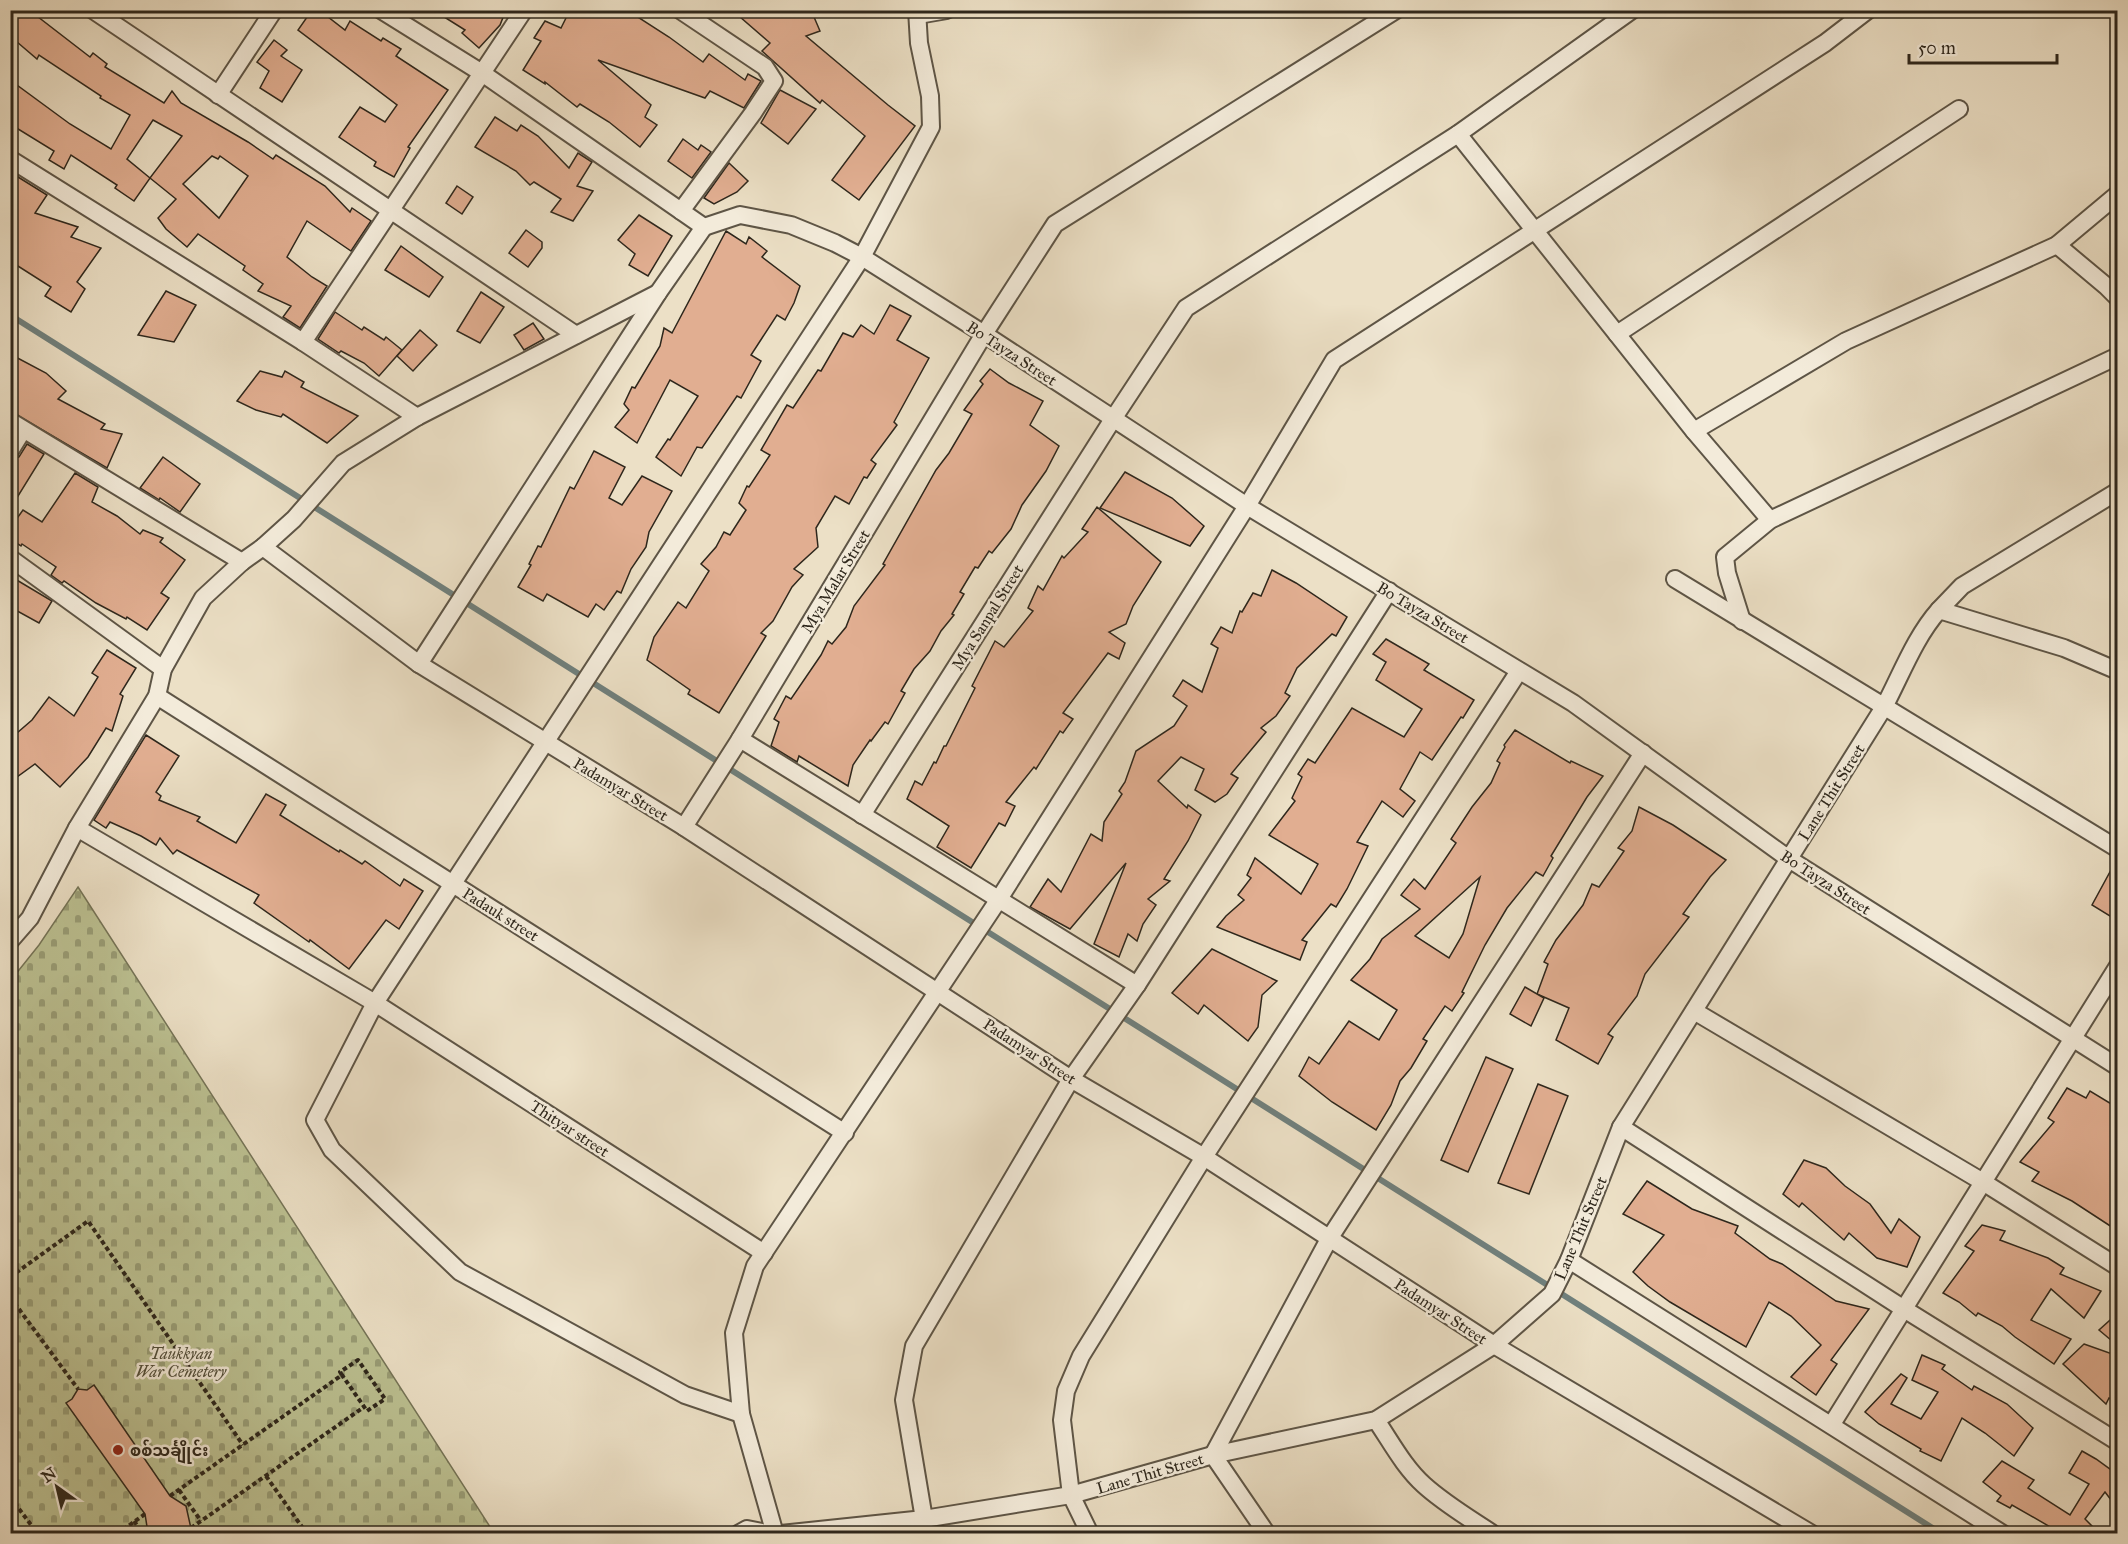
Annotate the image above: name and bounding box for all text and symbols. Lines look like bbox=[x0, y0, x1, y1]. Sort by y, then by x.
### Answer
scale bar bbox=[1909, 27, 2058, 65]
text: 50 m bbox=[1918, 37, 1956, 59]
street label: Bo Tayza Street bbox=[963, 317, 1061, 390]
street label: Mya Malar Street bbox=[797, 526, 874, 636]
street label: Mya Sanpal Street bbox=[947, 561, 1028, 673]
street label: Bo Tayza Street bbox=[1373, 578, 1472, 647]
street label: Lane Thit Street bbox=[1794, 740, 1869, 844]
street label: Padamyar Street bbox=[570, 754, 672, 825]
street label: Bo Tayza Street bbox=[1777, 846, 1875, 919]
street label: Padauk street bbox=[459, 884, 543, 945]
street label: Padamyar Street bbox=[980, 1014, 1080, 1089]
street label: Thityar street bbox=[527, 1096, 613, 1161]
street label: Lane Thit Street bbox=[1550, 1173, 1611, 1283]
street label: Padamyar Street bbox=[1391, 1274, 1491, 1349]
park label: Taukkyan War Cemetery bbox=[136, 1344, 227, 1381]
place label: စစ်သင်္ချိုင်း bbox=[130, 1439, 208, 1464]
marker: စစ်သင်္ချိုင်း bbox=[111, 1443, 125, 1457]
street label: Lane Thit Street bbox=[1094, 1449, 1206, 1498]
north arrow bbox=[27, 1457, 87, 1517]
text: N bbox=[38, 1463, 60, 1487]

